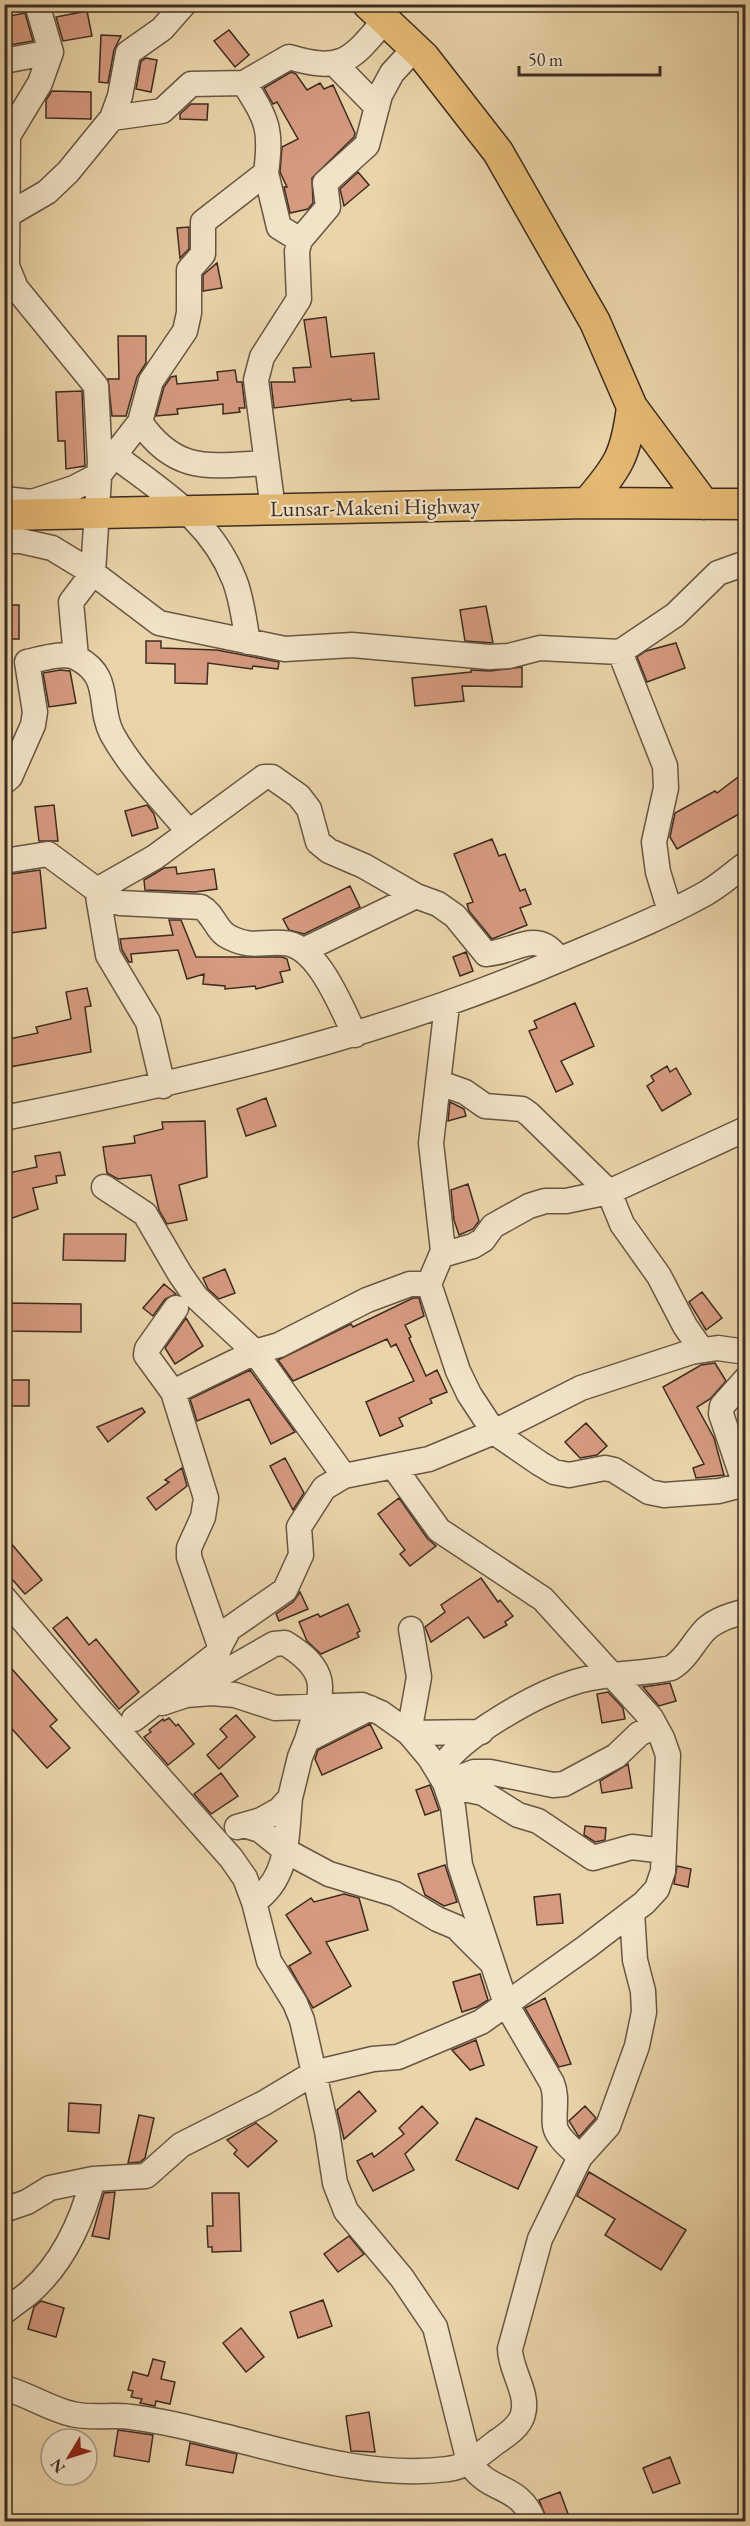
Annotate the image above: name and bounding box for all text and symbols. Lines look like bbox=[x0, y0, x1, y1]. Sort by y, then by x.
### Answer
scale bar bbox=[519, 39, 660, 77]
text: 50 m bbox=[528, 48, 563, 71]
street label: Lunsar-Makeni Highway bbox=[270, 491, 481, 523]
north arrow bbox=[39, 2427, 99, 2487]
text: N bbox=[45, 2454, 70, 2477]

